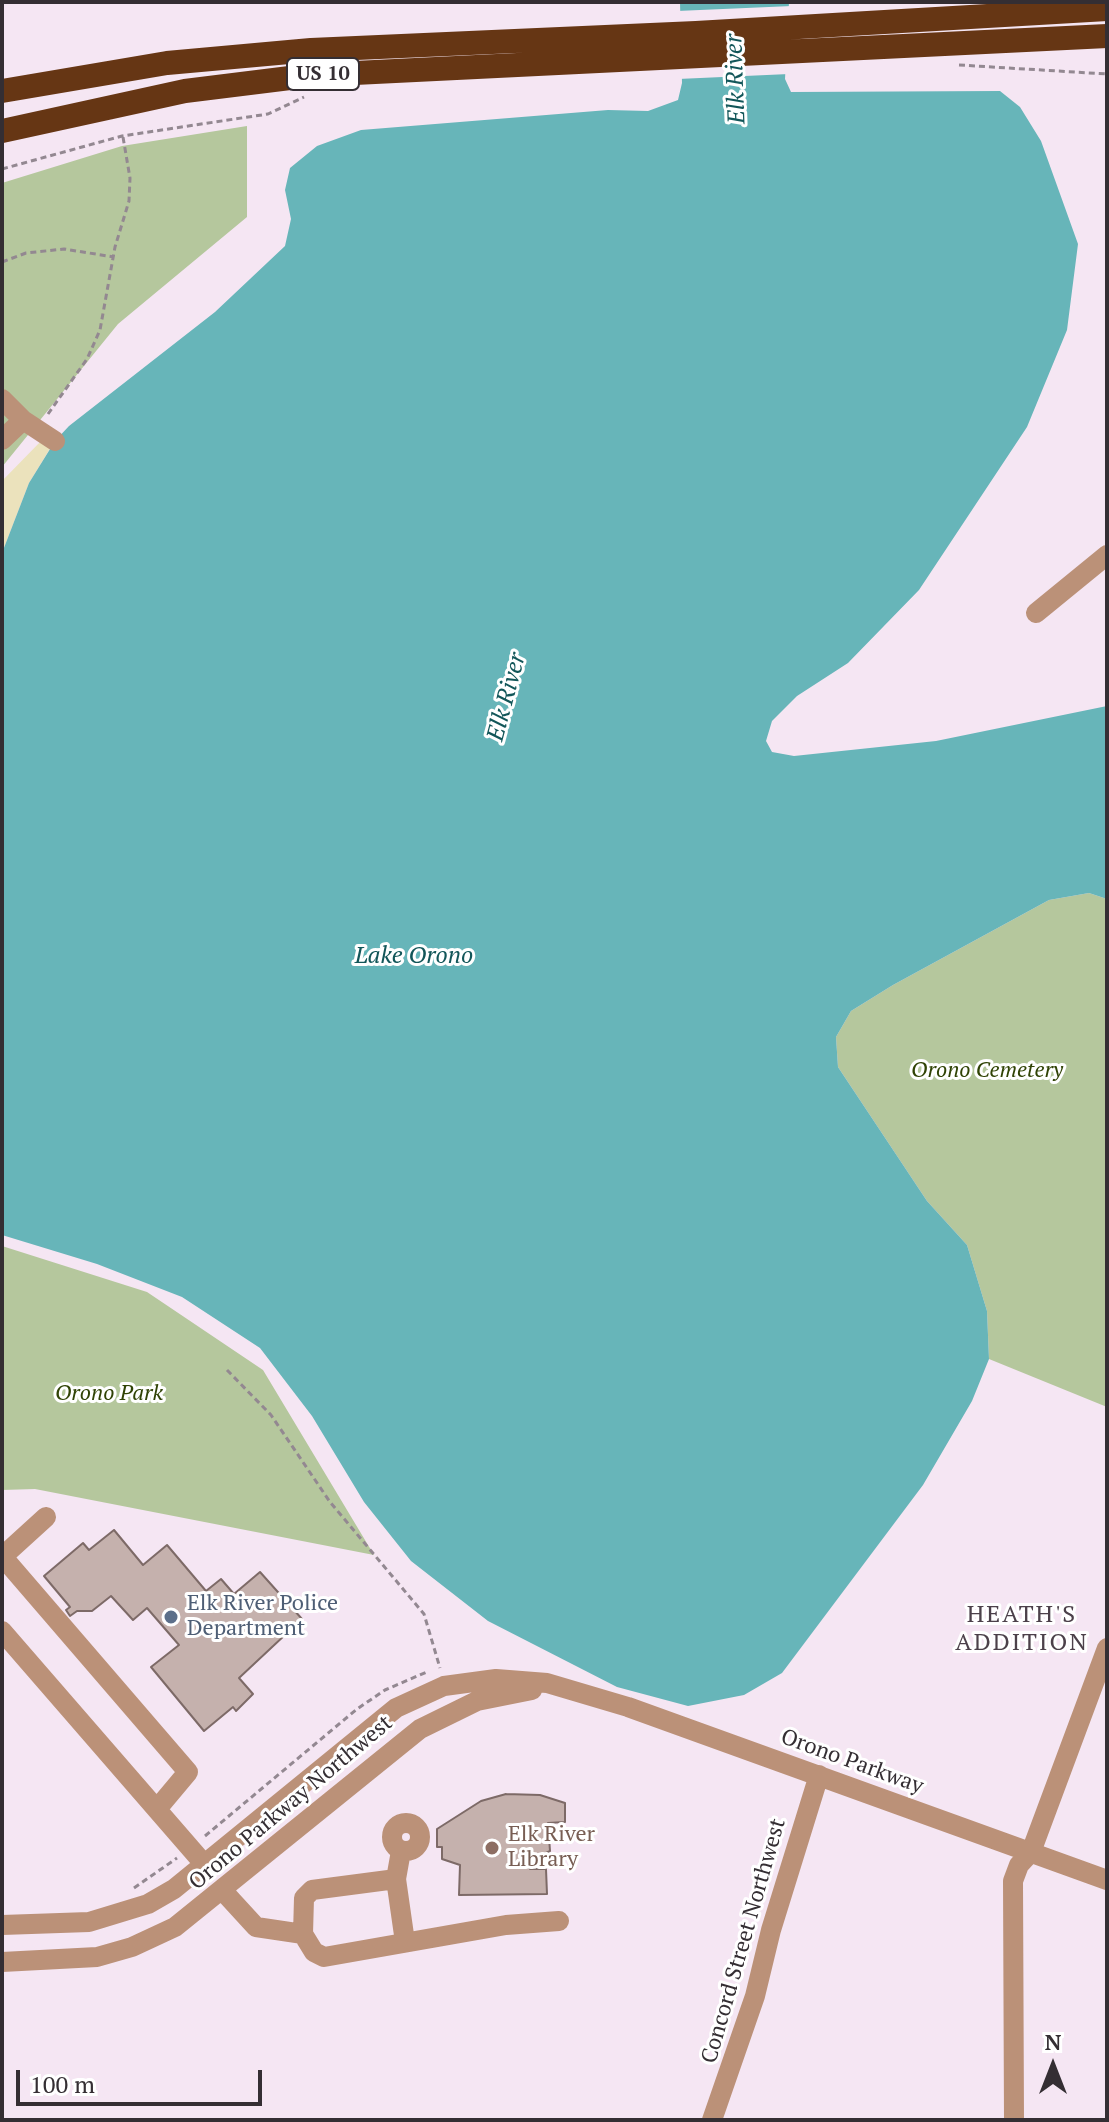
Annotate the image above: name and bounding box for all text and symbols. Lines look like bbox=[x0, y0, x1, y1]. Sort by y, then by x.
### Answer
water label: Elk River bbox=[720, 34, 752, 124]
road number: US 10 bbox=[287, 58, 359, 90]
water label: Elk River bbox=[481, 650, 533, 744]
water label: Lake Orono bbox=[355, 942, 473, 970]
park label: Orono Cemetery bbox=[911, 1058, 1063, 1084]
park label: Orono Park bbox=[55, 1381, 163, 1407]
place label: Elk River Police Department bbox=[187, 1591, 338, 1642]
district label: HEATH'S ADDITION bbox=[955, 1601, 1089, 1657]
marker: Elk River Police Department bbox=[162, 1608, 180, 1626]
street label: Orono Parkway Northwest bbox=[184, 1710, 398, 1896]
street label: Orono Parkway bbox=[777, 1724, 927, 1800]
street label: Concord Street Northwest bbox=[696, 1816, 792, 2066]
place label: Elk River Library bbox=[508, 1822, 595, 1874]
marker: Elk River Library bbox=[483, 1839, 501, 1857]
north arrow bbox=[1013, 2026, 1093, 2106]
text: N bbox=[1045, 2027, 1061, 2056]
scale bar bbox=[20, 2054, 266, 2104]
text: 100 m bbox=[30, 2068, 95, 2100]

